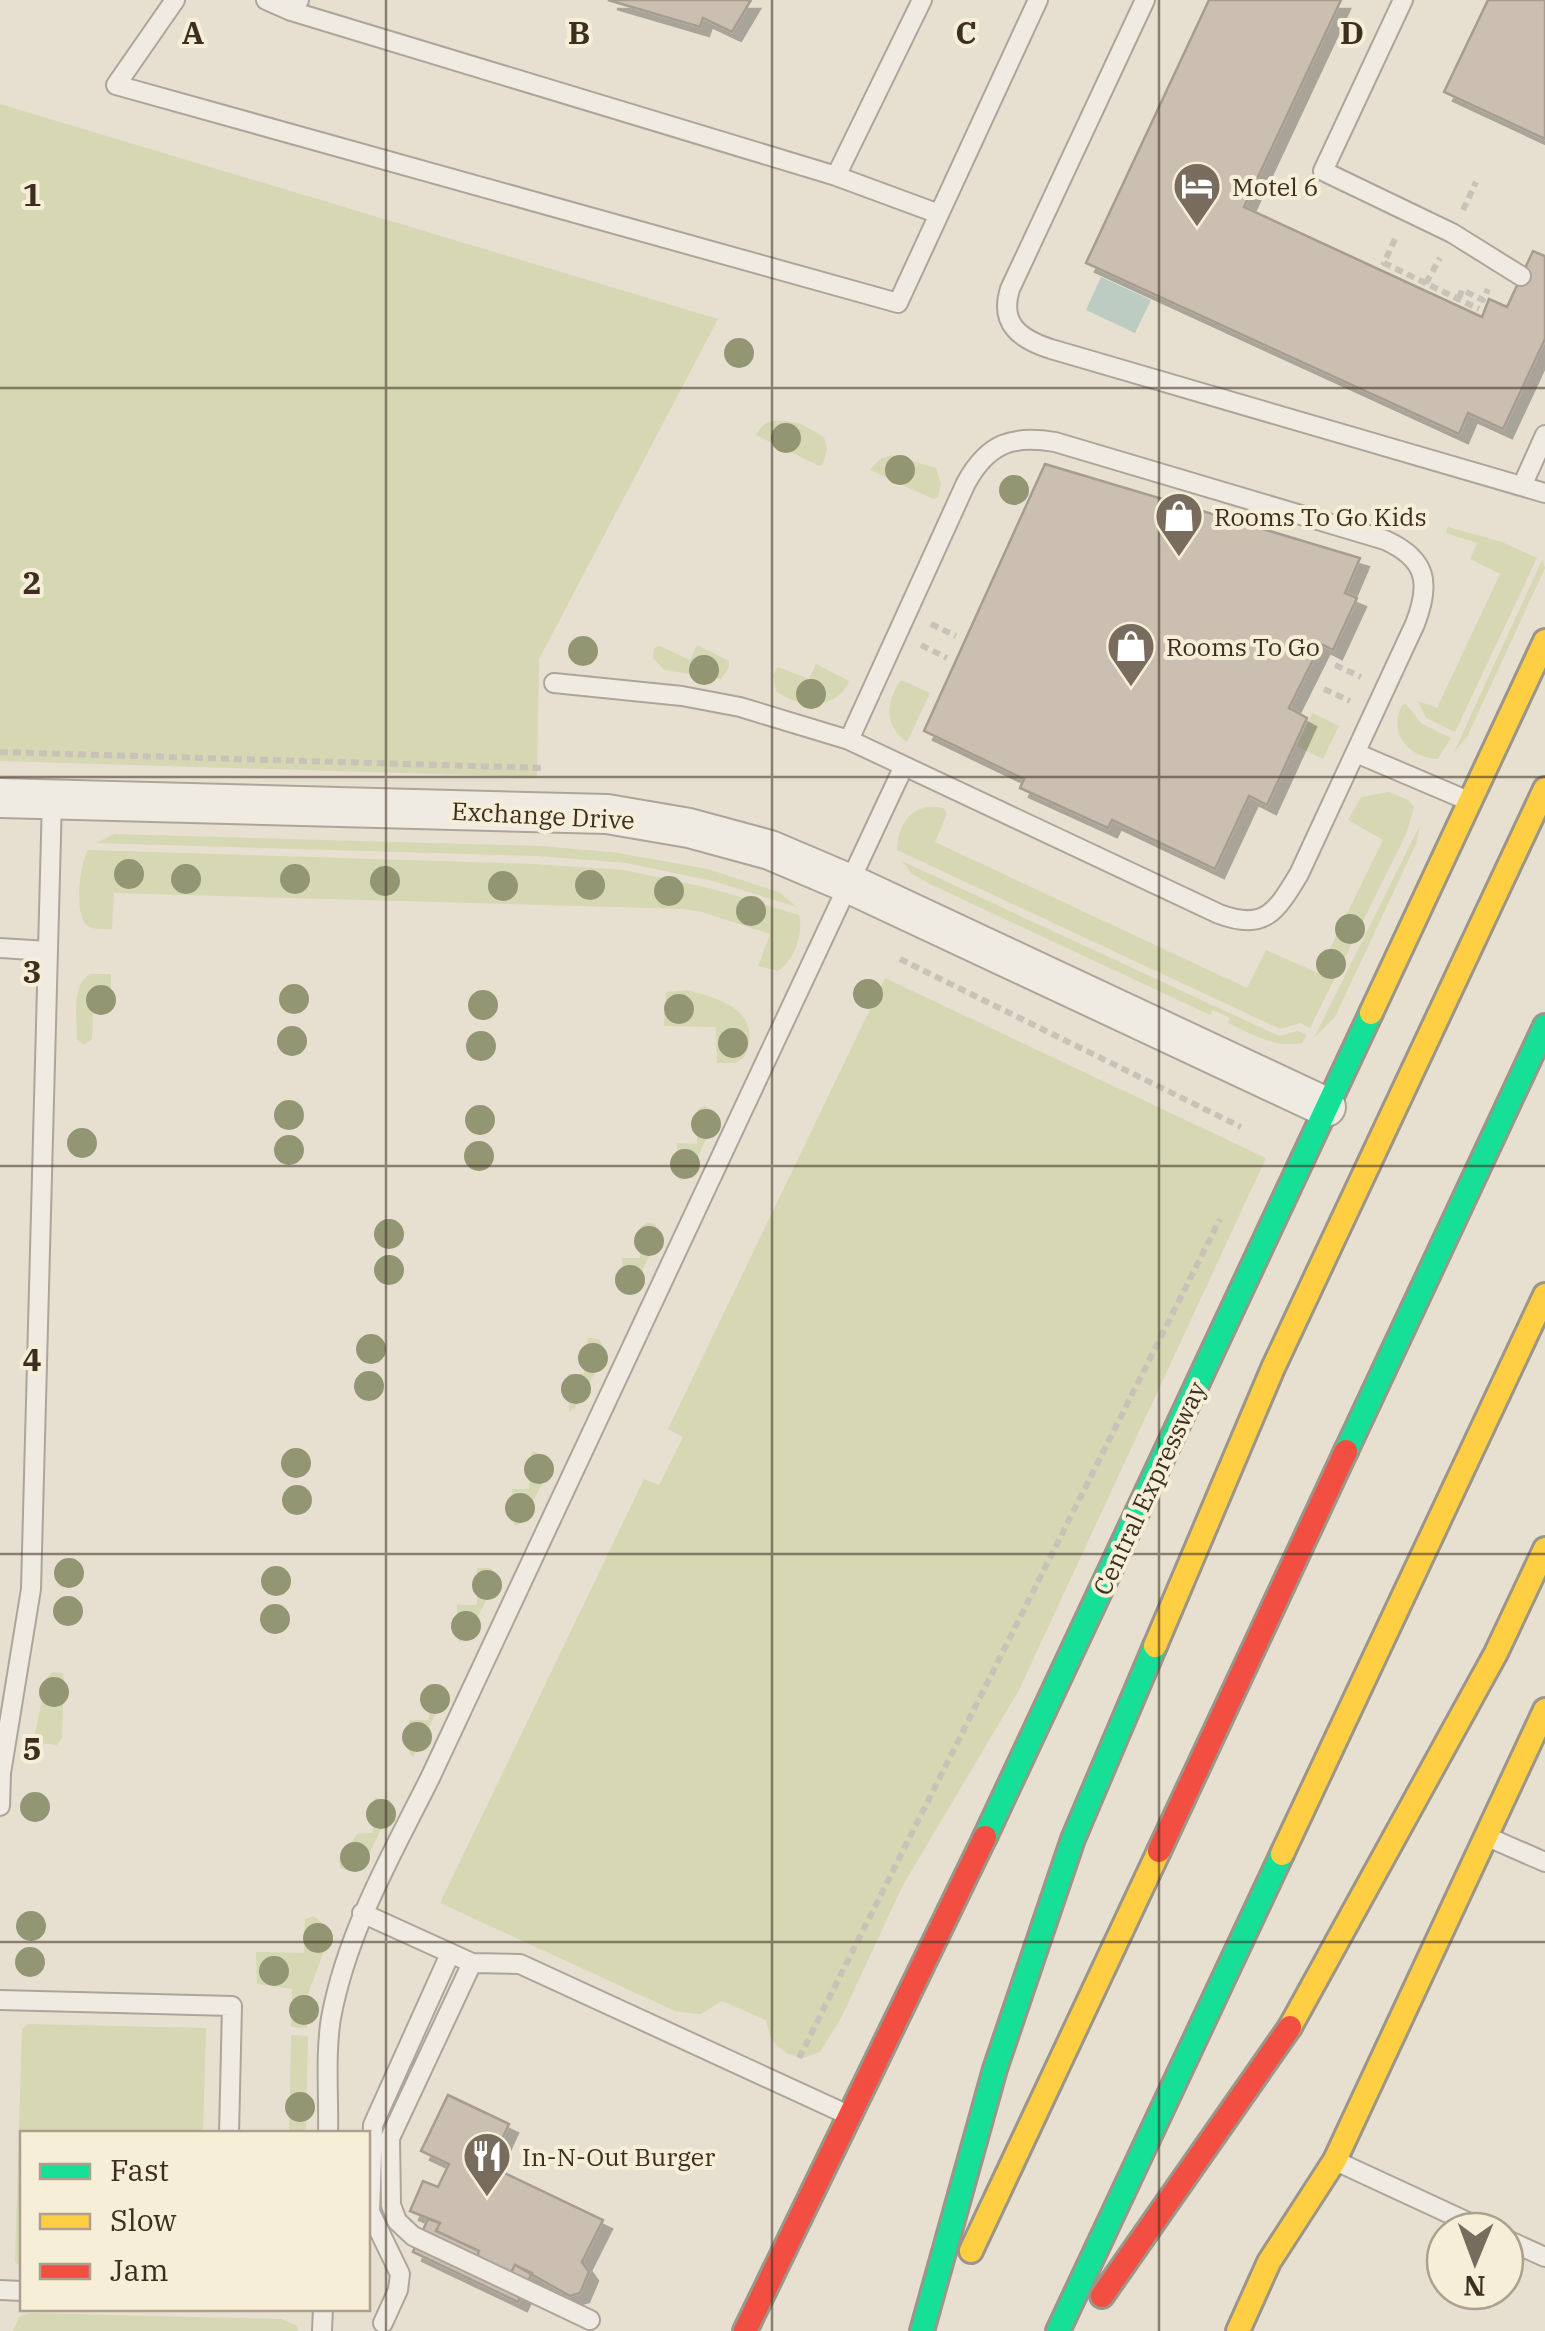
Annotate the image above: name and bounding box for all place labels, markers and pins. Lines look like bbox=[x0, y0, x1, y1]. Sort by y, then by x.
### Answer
hotel icon: Motel 6 bbox=[1171, 160, 1223, 228]
place label: Motel 6 bbox=[1232, 170, 1318, 203]
shop icon: Rooms To Go Kids bbox=[1153, 490, 1205, 558]
place label: Rooms To Go Kids bbox=[1214, 500, 1427, 533]
shop icon: Rooms To Go bbox=[1105, 620, 1157, 688]
place label: Rooms To Go bbox=[1166, 630, 1320, 663]
restaurant icon: In-N-Out Burger bbox=[461, 2130, 513, 2198]
place label: In-N-Out Burger bbox=[522, 2140, 715, 2173]

